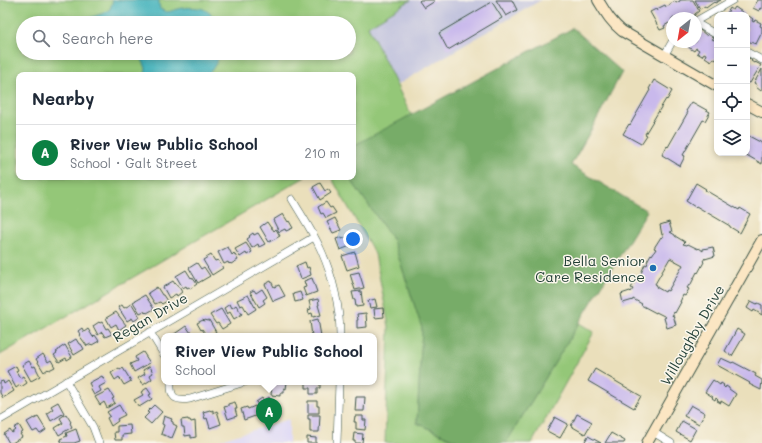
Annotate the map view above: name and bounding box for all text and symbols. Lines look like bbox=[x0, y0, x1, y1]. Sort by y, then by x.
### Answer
north arrow bbox=[666, 12, 702, 48]
map controls bbox=[714, 12, 750, 156]
button: + bbox=[714, 12, 750, 48]
search box bbox=[16, 16, 356, 60]
icon: search bbox=[30, 27, 52, 49]
text: Search here bbox=[62, 28, 153, 48]
button: − bbox=[714, 48, 750, 84]
button: locate bbox=[714, 84, 750, 120]
text: Nearby bbox=[32, 87, 94, 109]
button: layers bbox=[714, 120, 750, 156]
text: River View Public School bbox=[70, 134, 258, 154]
text: A bbox=[40, 144, 50, 161]
text: 210 m bbox=[304, 144, 340, 161]
text: School · Galt Street bbox=[70, 154, 197, 171]
your location bbox=[343, 229, 363, 249]
place label: Bella Senior Care Residence bbox=[535, 251, 645, 286]
marker: Bella Senior Care Residence bbox=[648, 263, 658, 273]
street label: Willoughby Drive bbox=[655, 281, 729, 389]
street label: Regan Drive bbox=[109, 288, 191, 346]
popup bbox=[161, 333, 377, 385]
text: River View Public School bbox=[175, 341, 363, 361]
text: School bbox=[175, 361, 216, 378]
pin: A bbox=[256, 398, 282, 431]

